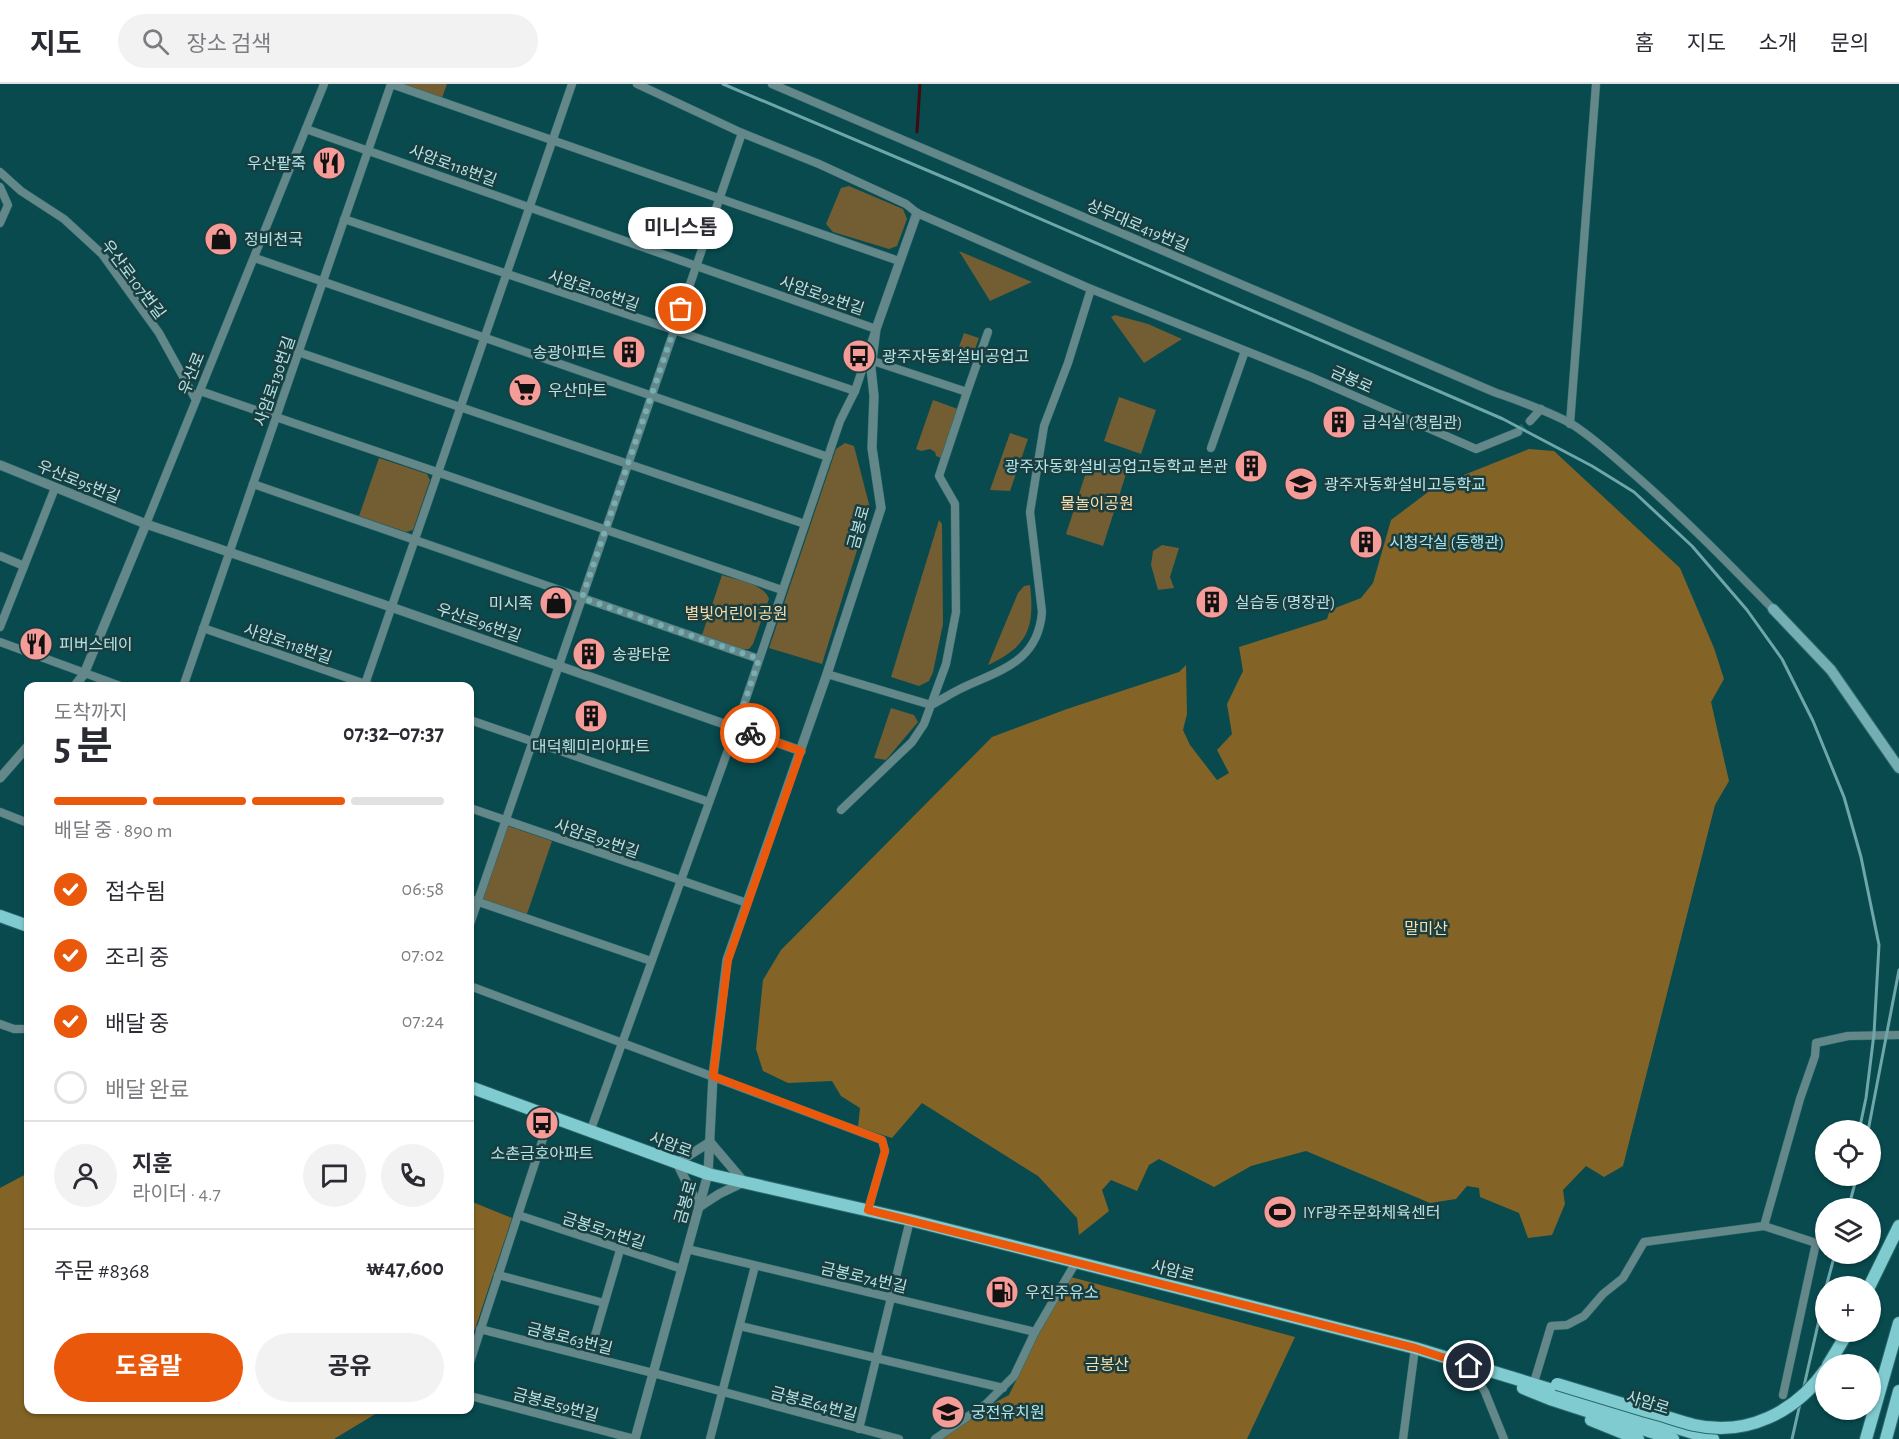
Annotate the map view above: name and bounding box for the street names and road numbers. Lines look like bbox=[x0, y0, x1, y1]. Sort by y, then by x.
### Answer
street label: 사암로118번길 bbox=[407, 143, 499, 189]
street label: 상무대로419번길 bbox=[1084, 197, 1191, 255]
street label: 우산로107번길 bbox=[98, 237, 168, 322]
street label: 사암로106번길 bbox=[546, 268, 641, 314]
street label: 사암로92번길 bbox=[777, 274, 866, 318]
street label: 사암로130번길 bbox=[252, 334, 298, 428]
street label: 우산로 bbox=[176, 350, 208, 397]
street label: 금봉로 bbox=[1328, 364, 1375, 396]
street label: 우산로95번길 bbox=[35, 458, 122, 506]
street label: 금봉로 bbox=[846, 504, 872, 551]
street label: 우산로96번길 bbox=[434, 601, 523, 645]
street label: 사암로118번길 bbox=[241, 621, 334, 667]
street label: 사암로92번길 bbox=[552, 817, 641, 861]
street label: 사암로 bbox=[647, 1130, 694, 1160]
street label: 금봉로 bbox=[672, 1179, 700, 1226]
street label: 금봉로71번길 bbox=[560, 1210, 647, 1252]
street label: 사암로 bbox=[1149, 1258, 1196, 1284]
street label: 금봉로74번길 bbox=[819, 1260, 908, 1296]
street label: 금봉로63번길 bbox=[525, 1321, 614, 1357]
street label: 금봉로64번길 bbox=[769, 1385, 859, 1423]
street label: 금봉로59번길 bbox=[511, 1386, 600, 1424]
street label: 사암로 bbox=[1624, 1389, 1671, 1417]

